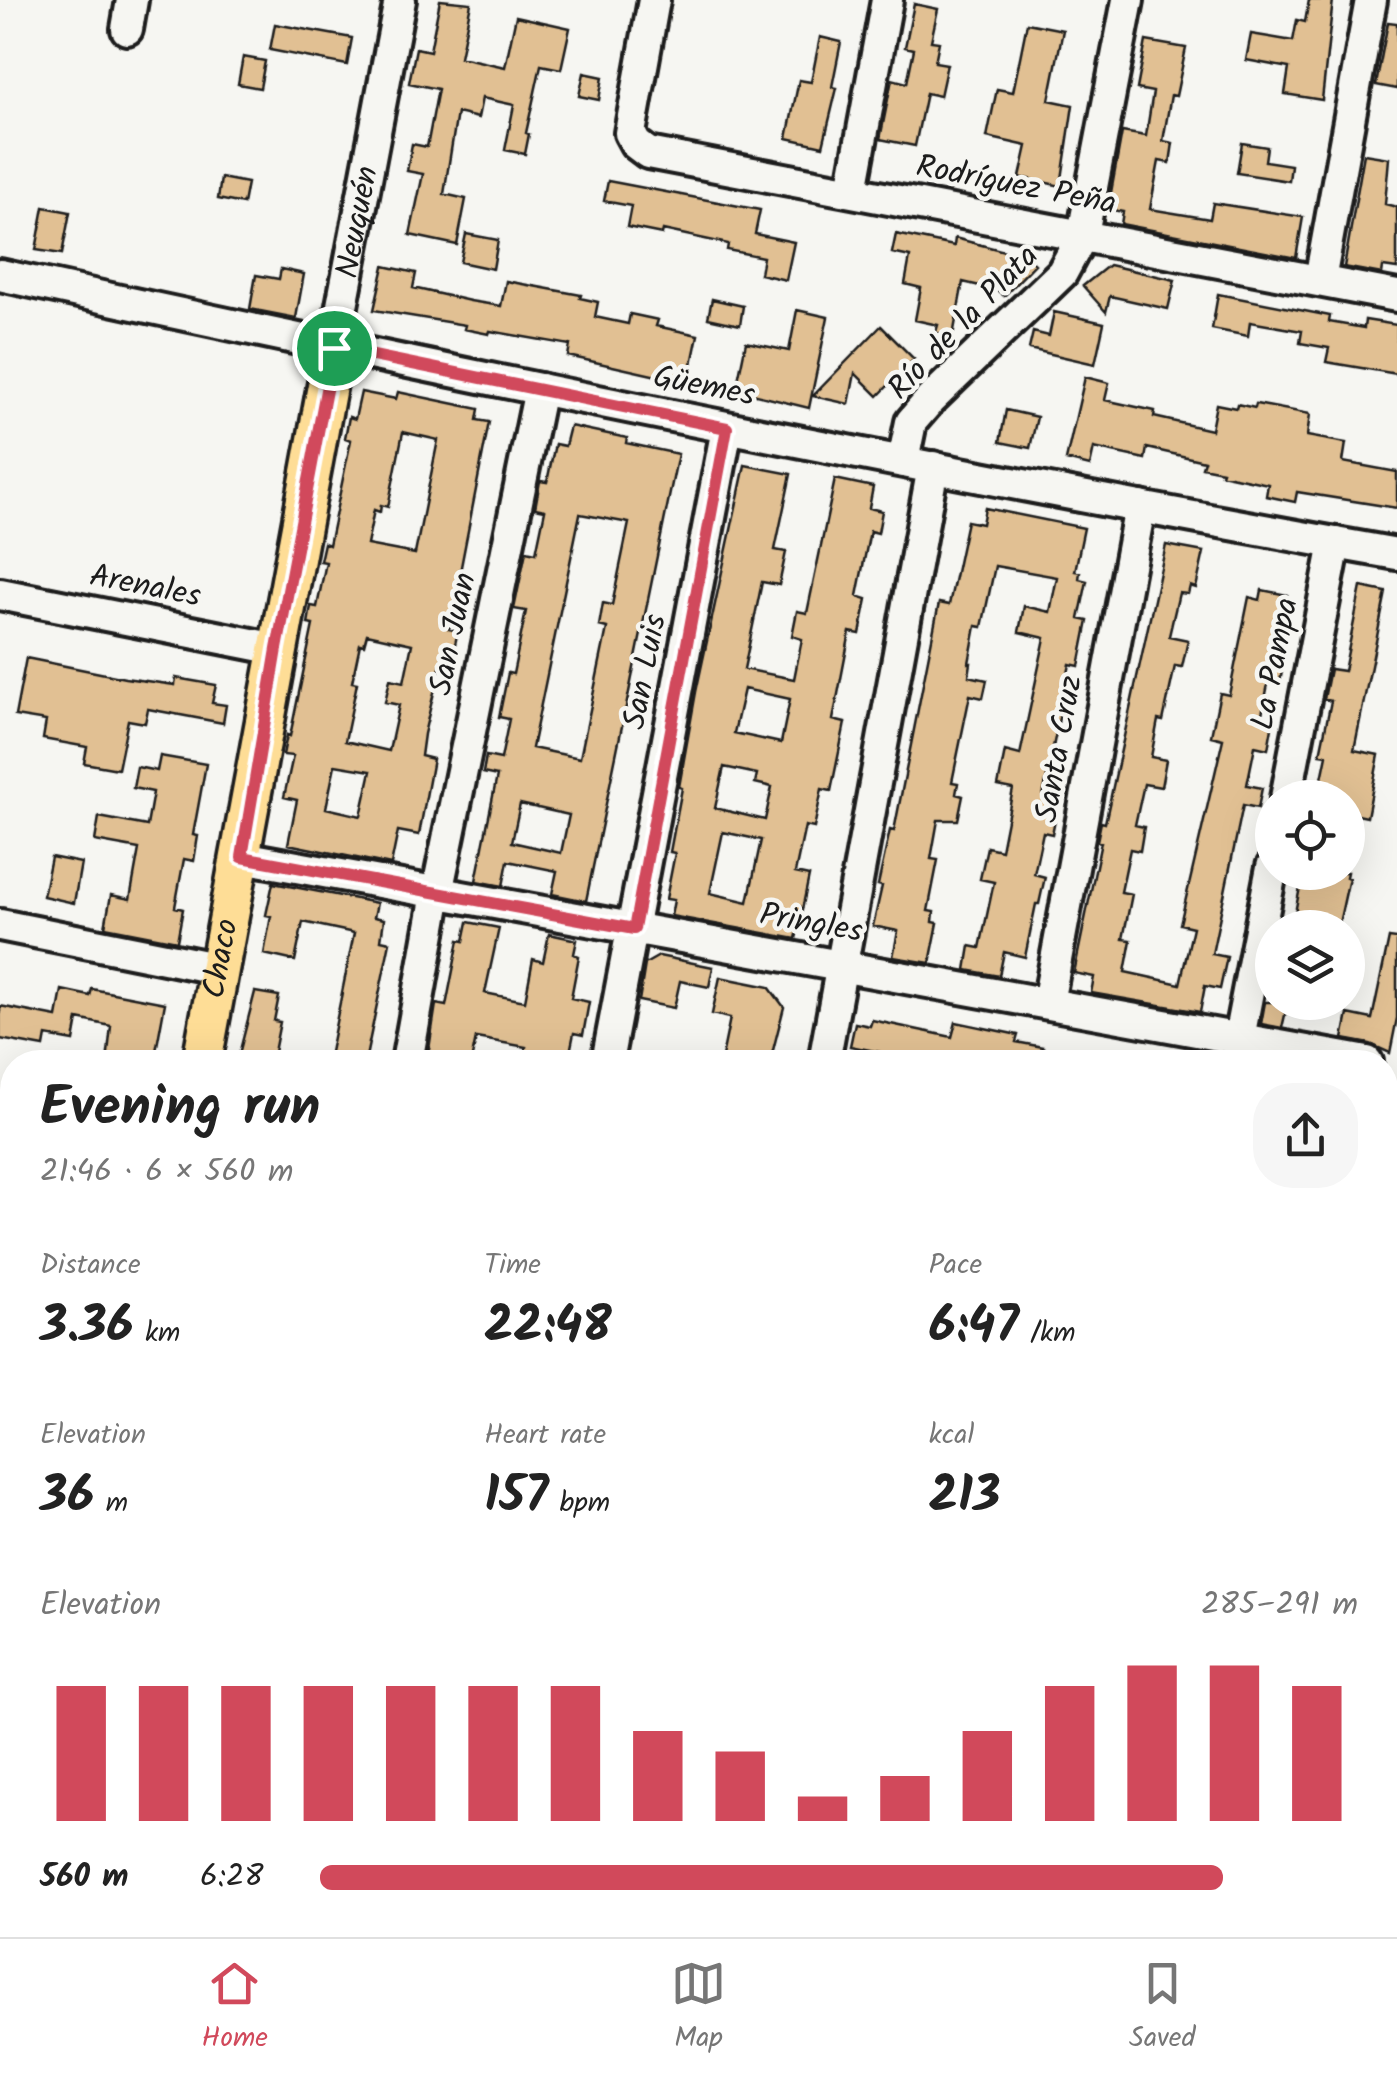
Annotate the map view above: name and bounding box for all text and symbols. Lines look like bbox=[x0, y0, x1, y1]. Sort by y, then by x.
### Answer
street label: Rodríguez Peña bbox=[911, 142, 1121, 230]
street label: Neuquén bbox=[322, 162, 393, 283]
street label: Río de la Plata bbox=[876, 233, 1052, 413]
pin bbox=[292, 306, 377, 391]
icon: arrive bbox=[307, 321, 362, 376]
street label: Güemes bbox=[649, 352, 760, 422]
street label: Arenales bbox=[85, 551, 205, 623]
street label: San Juan bbox=[416, 568, 492, 700]
street label: La Pampa bbox=[1238, 594, 1314, 734]
street label: San Luis bbox=[610, 610, 682, 734]
street label: Santa Cruz bbox=[1022, 671, 1098, 827]
map controls bbox=[1255, 780, 1365, 1020]
button: locate bbox=[1255, 780, 1365, 890]
street label: Pringles bbox=[756, 890, 867, 958]
button: layers bbox=[1255, 910, 1365, 1020]
street label: Chaco bbox=[189, 915, 253, 1003]
text: Evening run bbox=[40, 1066, 320, 1153]
button: share bbox=[1253, 1083, 1358, 1188]
text: 21:46 · 6 × 560 m bbox=[40, 1147, 294, 1198]
text: Distance bbox=[40, 1243, 141, 1288]
text: Time bbox=[484, 1243, 541, 1288]
text: Pace bbox=[929, 1243, 982, 1288]
text: 3.36 bbox=[40, 1288, 134, 1368]
text: 22:48 bbox=[484, 1288, 612, 1368]
text: 6:47 bbox=[929, 1288, 1019, 1368]
text: km bbox=[134, 1311, 180, 1356]
text: /km bbox=[1019, 1311, 1075, 1356]
text: Elevation bbox=[40, 1413, 146, 1458]
text: Heart rate bbox=[484, 1413, 606, 1458]
text: kcal bbox=[929, 1413, 974, 1458]
text: 36 bbox=[40, 1458, 94, 1538]
text: 157 bbox=[484, 1458, 548, 1538]
text: 213 bbox=[929, 1458, 1000, 1538]
text: m bbox=[94, 1481, 128, 1526]
text: bpm bbox=[548, 1481, 610, 1526]
text: Elevation bbox=[40, 1580, 161, 1631]
text: 285–291 m bbox=[1201, 1580, 1358, 1631]
text: 560 m bbox=[40, 1852, 128, 1903]
text: 6:28 bbox=[200, 1852, 264, 1903]
tab: Home bbox=[202, 1956, 268, 2061]
tab: Map bbox=[671, 1956, 726, 2061]
tab: Saved bbox=[1129, 1956, 1195, 2061]

